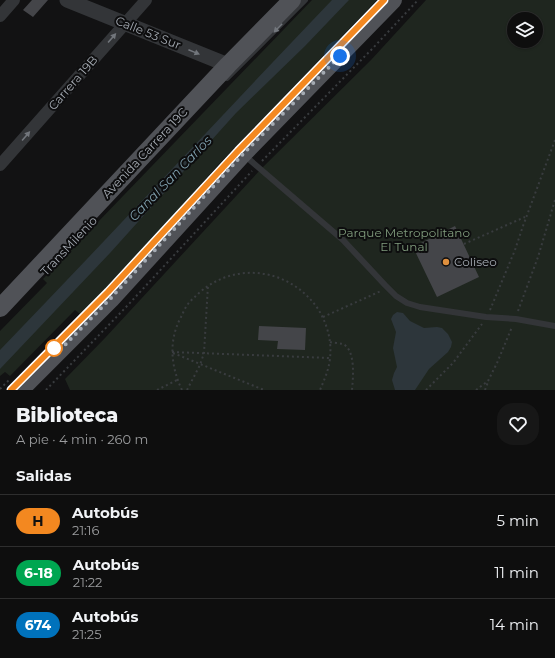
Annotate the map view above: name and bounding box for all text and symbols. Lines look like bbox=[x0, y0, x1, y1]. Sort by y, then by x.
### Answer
map controls bbox=[507, 12, 543, 48]
button: layers bbox=[507, 12, 543, 48]
street label: Calle 53 Sur bbox=[113, 13, 183, 53]
one-way arrow bbox=[273, 23, 282, 33]
one-way arrow bbox=[107, 33, 116, 44]
your location bbox=[330, 46, 350, 66]
one-way arrow bbox=[189, 49, 201, 55]
street label: Carrera 19B bbox=[45, 52, 100, 113]
street label: Avenida Carrera 19C bbox=[99, 104, 191, 201]
one-way arrow bbox=[21, 131, 30, 141]
water label: Canal San Carlos bbox=[125, 132, 215, 224]
street label: TransMilenio bbox=[37, 213, 100, 279]
park label: Parque Metropolitano El Tunal bbox=[338, 225, 470, 254]
place label: Coliseo bbox=[454, 254, 497, 269]
marker: Coliseo bbox=[441, 257, 451, 267]
unlabelled marker bbox=[45, 339, 63, 357]
button: heart bbox=[497, 403, 539, 445]
text: Biblioteca bbox=[16, 404, 118, 427]
text: A pie · 4 min · 260 m bbox=[16, 431, 148, 447]
text: Salidas bbox=[16, 466, 71, 485]
text: Autobús bbox=[72, 503, 138, 522]
text: 5 min bbox=[496, 511, 539, 530]
text: H bbox=[32, 512, 44, 530]
text: 21:16 bbox=[72, 522, 99, 538]
text: Autobús bbox=[73, 555, 139, 574]
text: 11 min bbox=[494, 563, 539, 582]
text: 6-18 bbox=[24, 564, 53, 582]
text: 21:22 bbox=[73, 574, 102, 590]
text: Autobús bbox=[72, 607, 138, 626]
text: 14 min bbox=[490, 615, 539, 634]
text: 674 bbox=[25, 616, 51, 634]
text: 21:25 bbox=[72, 626, 102, 642]

